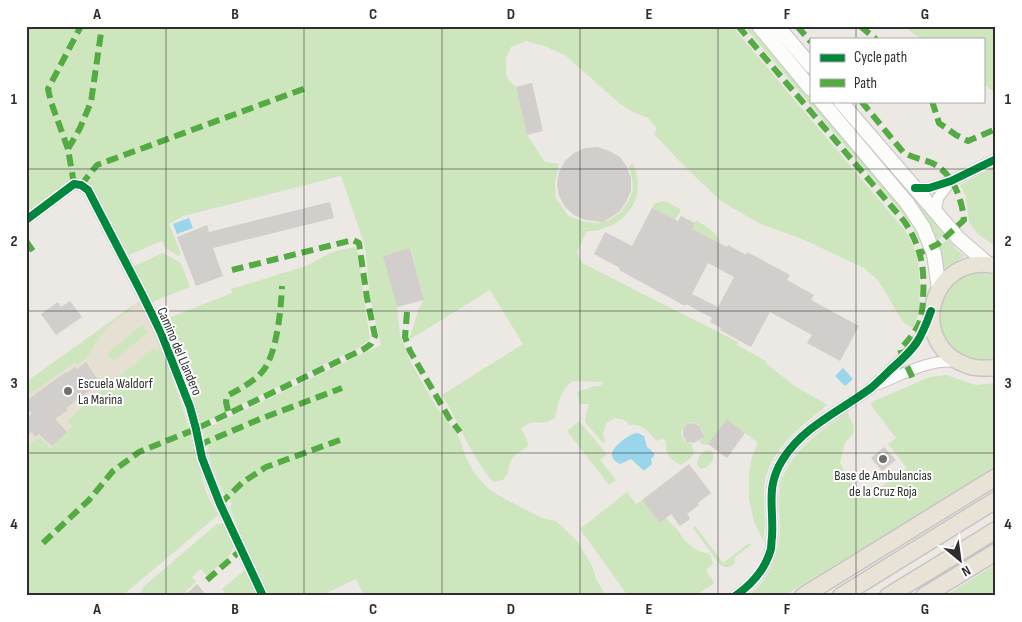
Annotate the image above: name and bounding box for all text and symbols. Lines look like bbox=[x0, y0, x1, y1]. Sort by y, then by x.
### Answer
text: A bbox=[92, 5, 101, 24]
text: B bbox=[231, 5, 239, 24]
text: C bbox=[369, 5, 377, 24]
text: D bbox=[507, 5, 515, 24]
text: E bbox=[646, 5, 653, 24]
text: F bbox=[784, 5, 791, 24]
text: G bbox=[921, 5, 929, 24]
legend bbox=[810, 38, 984, 102]
text: Cycle path bbox=[854, 48, 907, 67]
text: Path bbox=[854, 74, 877, 93]
text: 1 bbox=[11, 90, 18, 109]
text: 1 bbox=[1005, 90, 1012, 109]
text: 2 bbox=[10, 232, 18, 251]
text: 2 bbox=[1004, 232, 1012, 251]
street label: Camino del Llandero bbox=[153, 305, 206, 398]
text: 3 bbox=[10, 374, 18, 393]
text: 3 bbox=[1004, 374, 1012, 393]
place label: Escuela Waldorf La Marina bbox=[78, 375, 154, 408]
marker: Escuela Waldorf La Marina bbox=[62, 385, 74, 397]
marker: Base de Ambulancias de la Cruz Roja bbox=[877, 453, 889, 465]
place label: Base de Ambulancias de la Cruz Roja bbox=[834, 467, 932, 500]
text: 4 bbox=[10, 515, 18, 534]
text: 4 bbox=[1004, 515, 1012, 534]
north arrow bbox=[934, 534, 984, 584]
text: N bbox=[959, 562, 973, 580]
text: A bbox=[92, 600, 101, 619]
text: B bbox=[231, 600, 239, 619]
text: C bbox=[369, 600, 377, 619]
text: D bbox=[507, 600, 515, 619]
text: E bbox=[646, 600, 653, 619]
text: F bbox=[784, 600, 791, 619]
text: G bbox=[921, 600, 929, 619]

